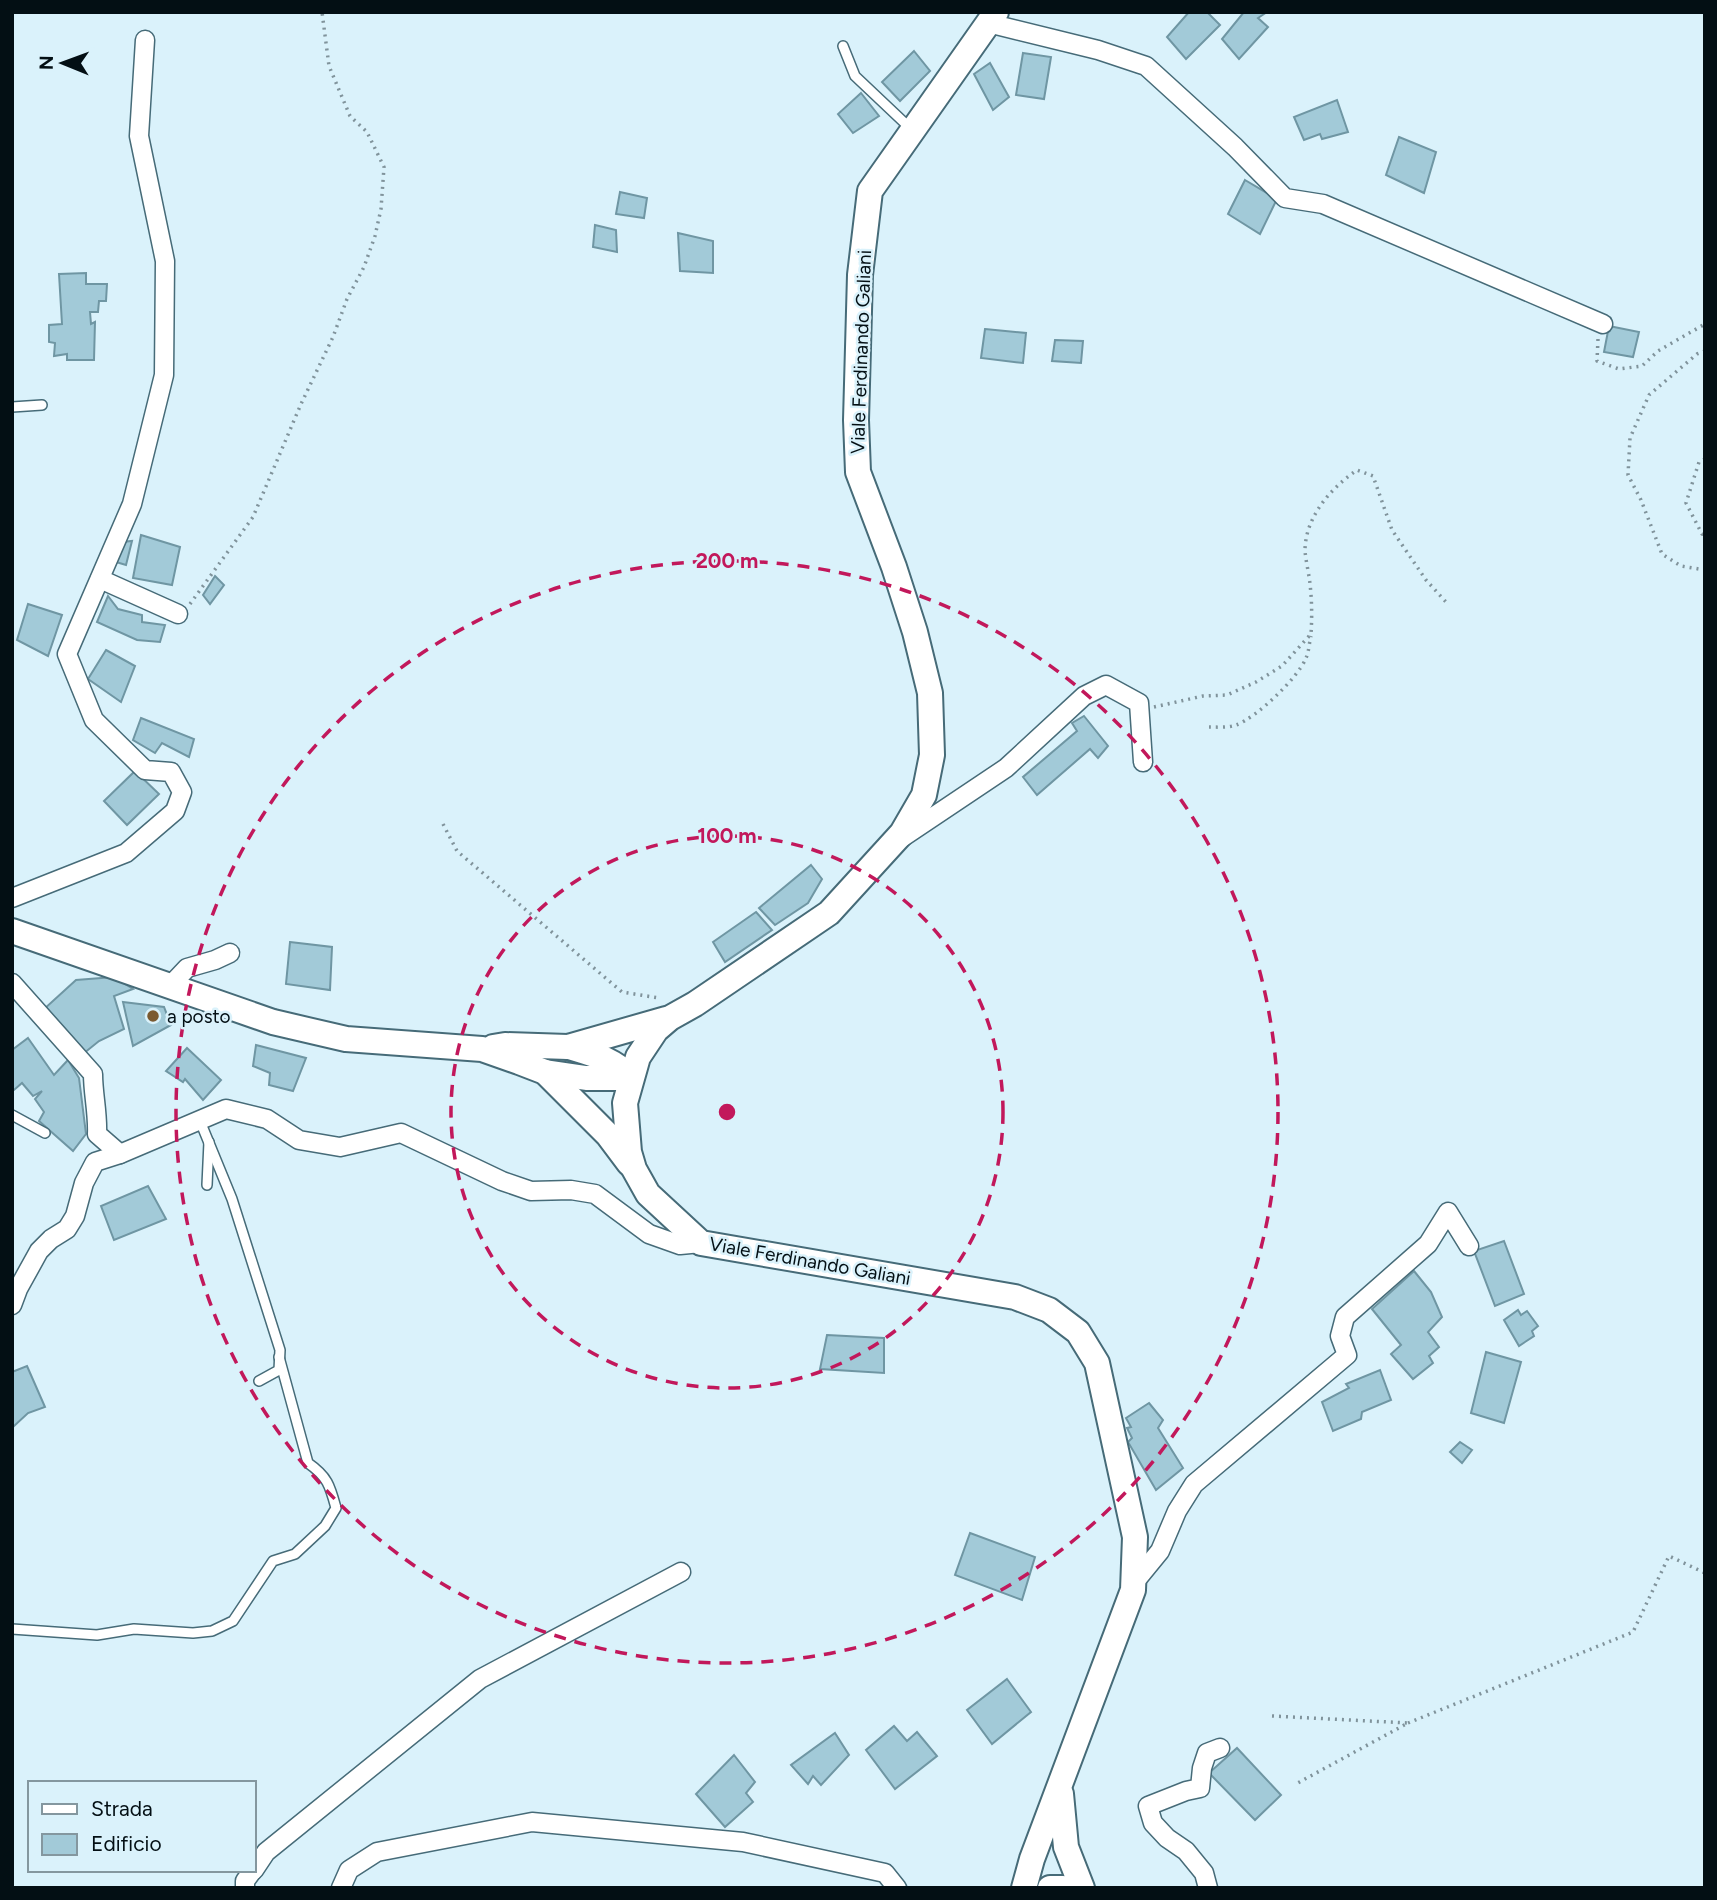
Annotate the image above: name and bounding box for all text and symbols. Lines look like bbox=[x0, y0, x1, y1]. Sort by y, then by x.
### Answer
north arrow bbox=[28, 28, 98, 98]
text: N bbox=[35, 55, 58, 70]
street label: Viale Ferdinando Galiani bbox=[846, 250, 876, 454]
text: 200 m bbox=[696, 548, 758, 573]
text: 100 m bbox=[697, 823, 757, 848]
place label: a posto bbox=[167, 1005, 231, 1028]
marker: a posto bbox=[145, 1008, 161, 1024]
centre of rings bbox=[715, 1100, 739, 1124]
street label: Viale Ferdinando Galiani bbox=[707, 1232, 913, 1290]
legend bbox=[28, 1781, 256, 1872]
text: Strada bbox=[91, 1796, 153, 1821]
text: Edificio bbox=[91, 1831, 162, 1856]

